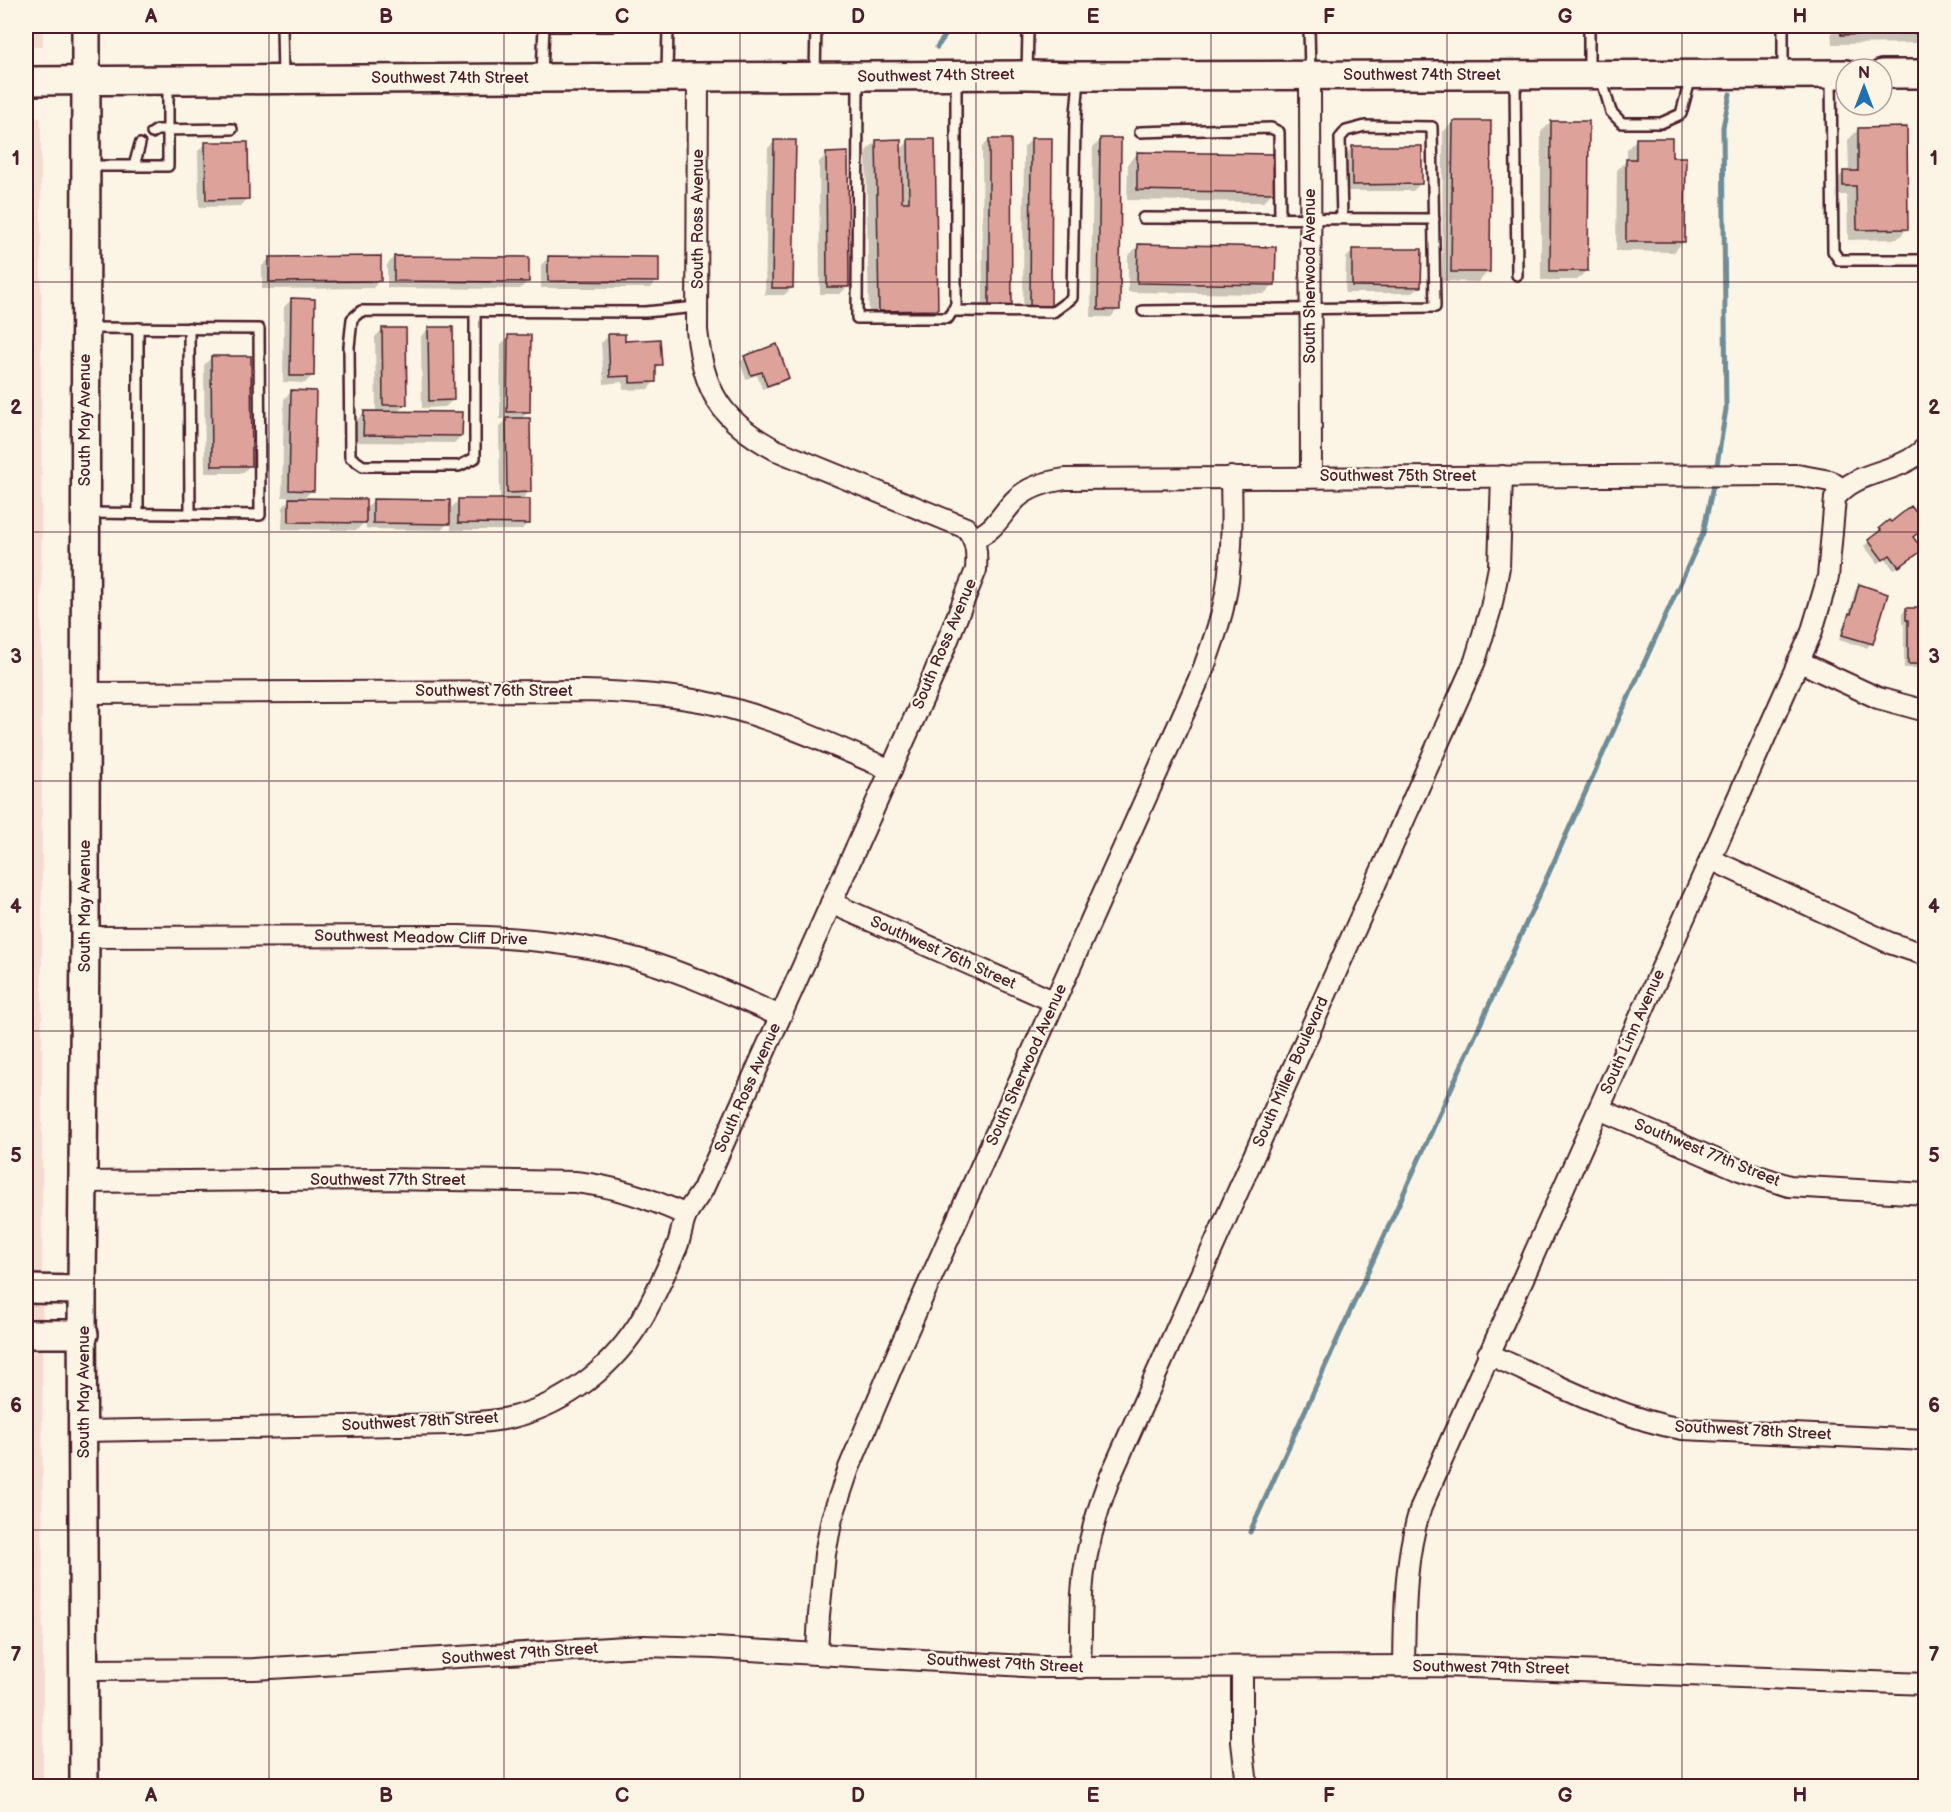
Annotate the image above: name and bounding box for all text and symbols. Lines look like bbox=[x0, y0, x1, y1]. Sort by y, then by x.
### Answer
text: A bbox=[144, 5, 158, 29]
text: B bbox=[379, 5, 393, 29]
text: C bbox=[615, 5, 629, 29]
text: D bbox=[851, 5, 865, 29]
text: E bbox=[1087, 5, 1100, 29]
text: F bbox=[1323, 5, 1335, 29]
text: G bbox=[1558, 5, 1573, 29]
text: H bbox=[1793, 5, 1807, 29]
north arrow bbox=[1834, 57, 1894, 117]
text: N bbox=[1858, 64, 1870, 83]
street label: Southwest 74th Street bbox=[857, 65, 1015, 87]
street label: Southwest 74th Street bbox=[1343, 66, 1501, 85]
street label: Southwest 74th Street bbox=[371, 69, 529, 88]
text: 1 bbox=[12, 147, 20, 171]
text: 1 bbox=[1930, 147, 1938, 171]
street label: South Ross Avenue bbox=[689, 149, 708, 289]
street label: South Sherwood Avenue bbox=[1301, 188, 1320, 364]
street label: South May Avenue bbox=[76, 353, 95, 486]
text: 2 bbox=[10, 396, 22, 420]
text: 2 bbox=[1928, 396, 1940, 420]
street label: Southwest 75th Street bbox=[1320, 467, 1476, 486]
street label: South Ross Avenue bbox=[909, 575, 981, 712]
text: 3 bbox=[10, 645, 22, 669]
text: 3 bbox=[1928, 645, 1940, 669]
street label: Southwest 76th Street bbox=[415, 682, 573, 701]
street label: South May Avenue bbox=[76, 839, 95, 972]
text: 4 bbox=[10, 895, 22, 919]
text: 4 bbox=[1928, 895, 1940, 919]
street label: Southwest 76th Street bbox=[867, 912, 1019, 994]
street label: Southwest Meadow Cliff Drive bbox=[314, 927, 528, 949]
street label: South Linn Avenue bbox=[1597, 966, 1669, 1097]
street label: South Sherwood Avenue bbox=[983, 981, 1071, 1149]
street label: South Miller Boulevard bbox=[1249, 994, 1333, 1150]
street label: South Ross Avenue bbox=[711, 1020, 785, 1156]
street label: Southwest 77th Street bbox=[1631, 1115, 1783, 1191]
text: 5 bbox=[10, 1144, 22, 1168]
text: 5 bbox=[1928, 1144, 1940, 1168]
street label: Southwest 77th Street bbox=[310, 1171, 466, 1190]
street label: South May Avenue bbox=[75, 1325, 94, 1458]
text: 6 bbox=[10, 1394, 22, 1418]
text: 6 bbox=[1928, 1394, 1940, 1418]
street label: Southwest 78th Street bbox=[341, 1408, 499, 1436]
street label: Southwest 78th Street bbox=[1674, 1417, 1832, 1445]
street label: Southwest 79th Street bbox=[441, 1639, 599, 1669]
text: 7 bbox=[10, 1643, 22, 1667]
text: 7 bbox=[1928, 1643, 1940, 1667]
street label: Southwest 79th Street bbox=[926, 1650, 1084, 1678]
street label: Southwest 79th Street bbox=[1412, 1657, 1570, 1679]
text: A bbox=[144, 1784, 158, 1808]
text: B bbox=[379, 1784, 393, 1808]
text: C bbox=[615, 1784, 629, 1808]
text: D bbox=[851, 1784, 865, 1808]
text: E bbox=[1087, 1784, 1100, 1808]
text: F bbox=[1323, 1784, 1335, 1808]
text: G bbox=[1558, 1784, 1573, 1808]
text: H bbox=[1793, 1784, 1807, 1808]

